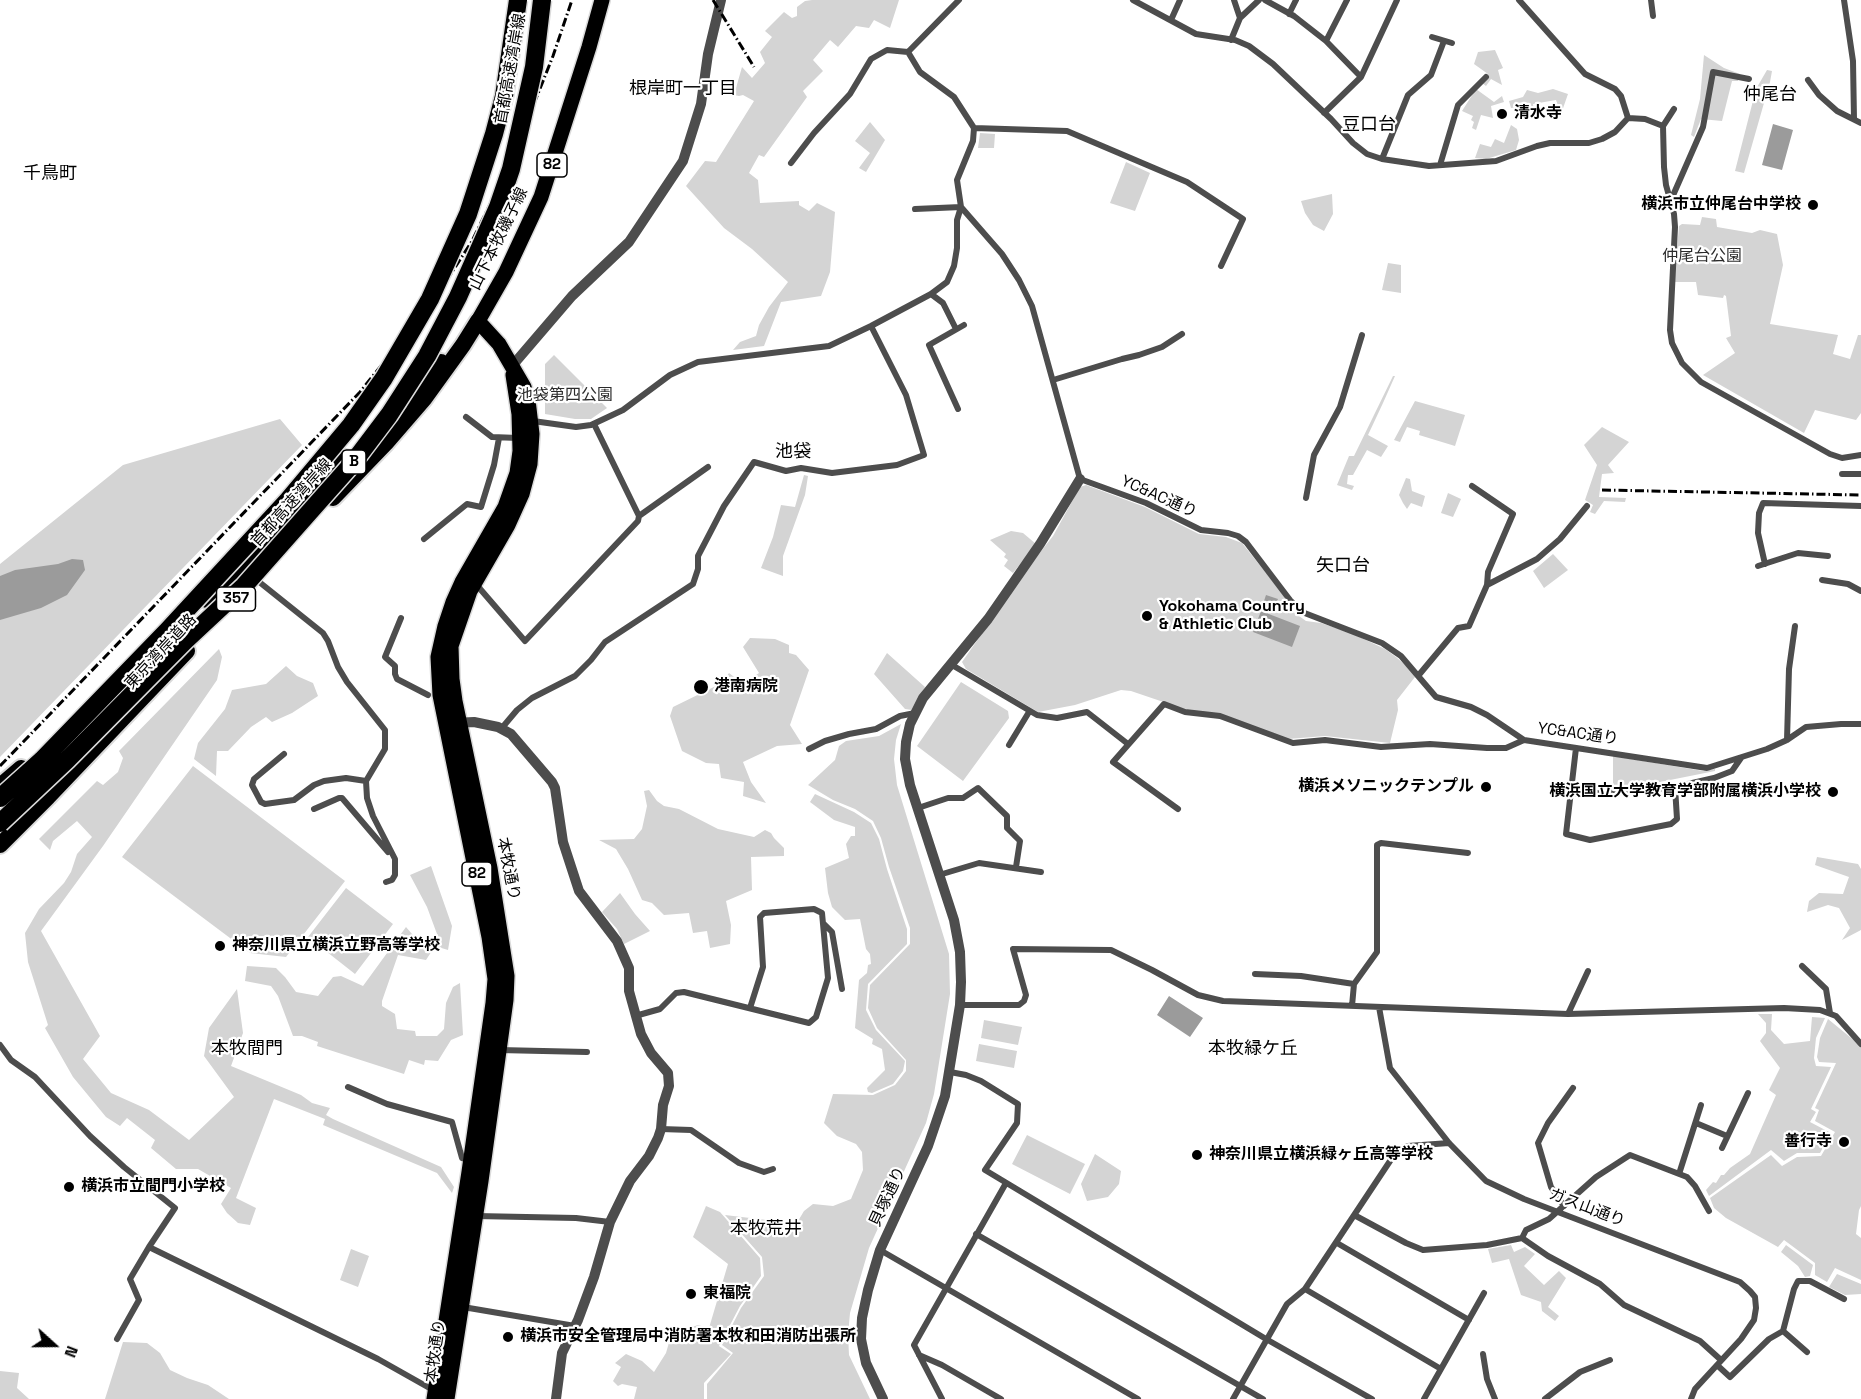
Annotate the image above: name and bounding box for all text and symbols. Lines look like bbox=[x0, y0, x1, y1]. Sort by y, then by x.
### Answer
street label: 首都高速湾岸線 bbox=[492, 12, 530, 126]
district label: 根岸町一丁目 bbox=[629, 78, 737, 100]
district label: 仲尾台 bbox=[1743, 84, 1797, 106]
place label: 清水寺 bbox=[1514, 104, 1562, 124]
marker: 清水寺 bbox=[1495, 107, 1509, 121]
district label: 豆口台 bbox=[1342, 114, 1396, 136]
road number: 82 bbox=[537, 153, 567, 177]
district label: 千鳥町 bbox=[23, 163, 77, 185]
street label: 山下本牧磯子線 bbox=[466, 184, 532, 294]
place label: 横浜市立仲尾台中学校 bbox=[1641, 195, 1801, 215]
marker: 横浜市立仲尾台中学校 bbox=[1806, 198, 1820, 212]
park label: 仲尾台公園 bbox=[1662, 247, 1742, 267]
park label: 池袋第四公園 bbox=[517, 386, 613, 406]
district label: 池袋 bbox=[775, 441, 811, 463]
road number: B bbox=[342, 450, 366, 474]
street label: 首都高速湾岸線 bbox=[247, 455, 337, 551]
street label: YC&AC通り bbox=[1118, 472, 1200, 522]
district label: 矢口台 bbox=[1316, 555, 1370, 577]
road number: 357 bbox=[216, 587, 256, 611]
place label: Yokohama Country & Athletic Club bbox=[1159, 597, 1305, 635]
marker: Yokohama Country & Athletic Club bbox=[1140, 609, 1154, 623]
street label: 東京湾岸道路 bbox=[121, 610, 201, 694]
place label: 港南病院 bbox=[714, 677, 778, 697]
marker: 港南病院 bbox=[692, 678, 710, 696]
street label: YC&AC通り bbox=[1536, 719, 1620, 749]
place label: 横浜メソニックテンプル bbox=[1298, 777, 1474, 797]
marker: 横浜メソニックテンプル bbox=[1479, 780, 1493, 794]
place label: 横浜国立大学教育学部附属横浜小学校 bbox=[1549, 782, 1821, 802]
marker: 横浜国立大学教育学部附属横浜小学校 bbox=[1826, 785, 1840, 799]
street label: 本牧通り bbox=[492, 836, 524, 902]
road number: 82 bbox=[462, 862, 492, 886]
place label: 神奈川県立横浜立野高等学校 bbox=[232, 936, 440, 956]
marker: 神奈川県立横浜立野高等学校 bbox=[213, 939, 227, 953]
district label: 本牧間門 bbox=[211, 1038, 283, 1060]
district label: 本牧緑ケ丘 bbox=[1208, 1038, 1298, 1060]
place label: 善行寺 bbox=[1784, 1132, 1832, 1152]
marker: 善行寺 bbox=[1837, 1135, 1851, 1149]
place label: 神奈川県立横浜緑ヶ丘高等学校 bbox=[1209, 1145, 1433, 1165]
marker: 神奈川県立横浜緑ヶ丘高等学校 bbox=[1190, 1148, 1204, 1162]
street label: 貝塚通り bbox=[866, 1164, 910, 1230]
place label: 横浜市立間門小学校 bbox=[81, 1177, 225, 1197]
marker: 横浜市立間門小学校 bbox=[62, 1180, 76, 1194]
street label: ガス山通り bbox=[1546, 1185, 1628, 1231]
district label: 本牧荒井 bbox=[730, 1218, 802, 1240]
place label: 東福院 bbox=[703, 1284, 751, 1304]
marker: 東福院 bbox=[684, 1287, 698, 1301]
north arrow bbox=[24, 1315, 84, 1375]
street label: 本牧通り bbox=[422, 1318, 450, 1384]
place label: 横浜市安全管理局中消防署本牧和田消防出張所 bbox=[520, 1327, 856, 1347]
marker: 横浜市安全管理局中消防署本牧和田消防出張所 bbox=[501, 1330, 515, 1344]
text: N bbox=[60, 1343, 83, 1360]

